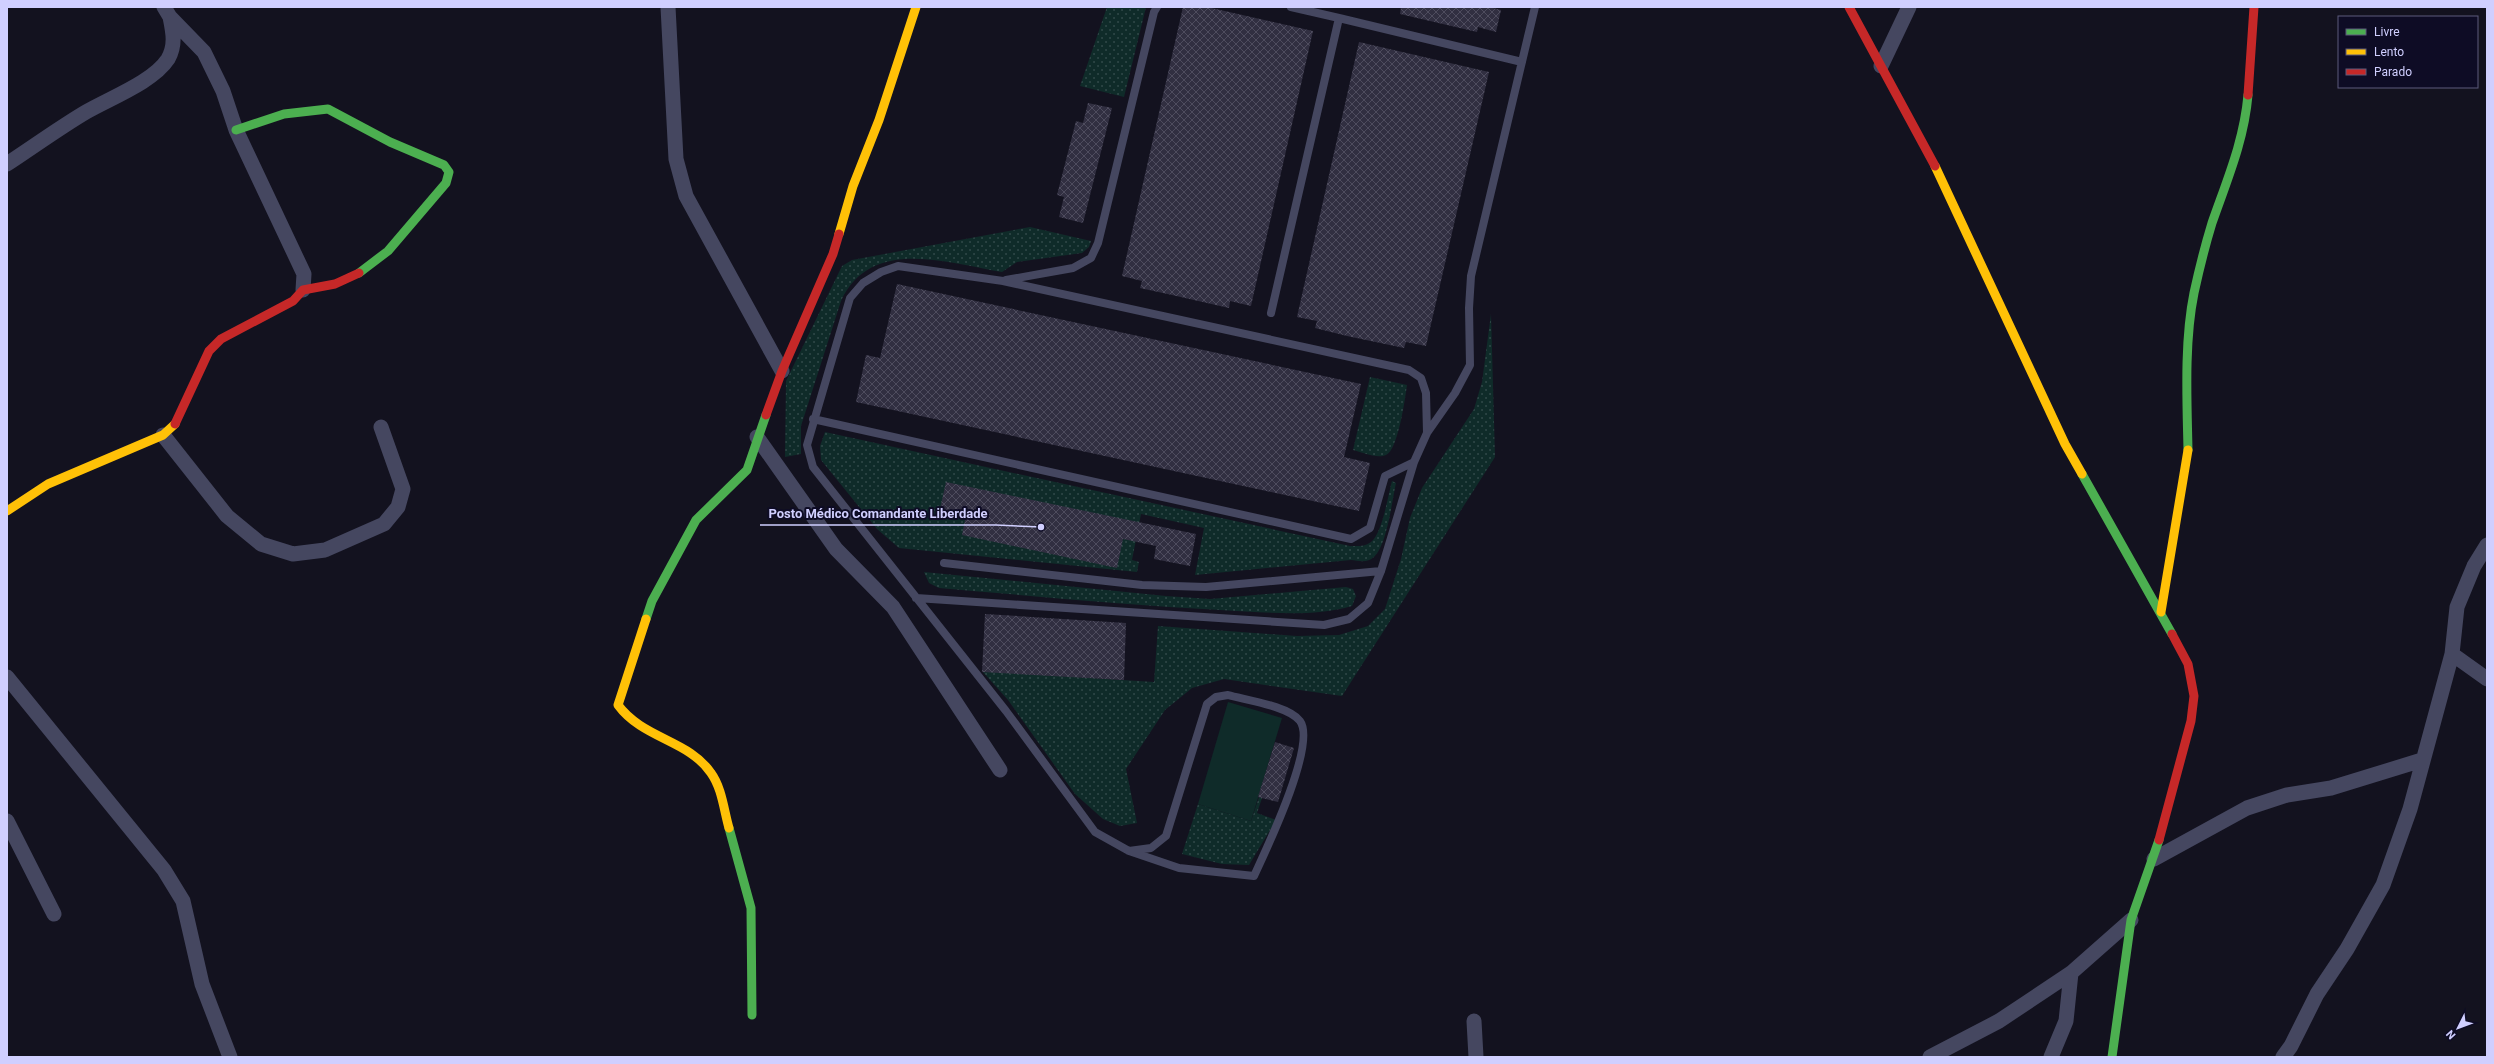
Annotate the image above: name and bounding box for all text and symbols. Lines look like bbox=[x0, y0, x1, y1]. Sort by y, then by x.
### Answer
legend bbox=[2338, 16, 2478, 88]
text: Livre bbox=[2374, 25, 2400, 39]
text: Lento bbox=[2374, 45, 2404, 59]
text: Parado bbox=[2374, 65, 2412, 79]
callout: Posto Médico Comandante Liberdade bbox=[760, 500, 996, 525]
text: Posto Médico Comandante Liberdade bbox=[768, 506, 988, 521]
north arrow bbox=[2438, 1008, 2478, 1048]
text: N bbox=[2443, 1027, 2458, 1042]

